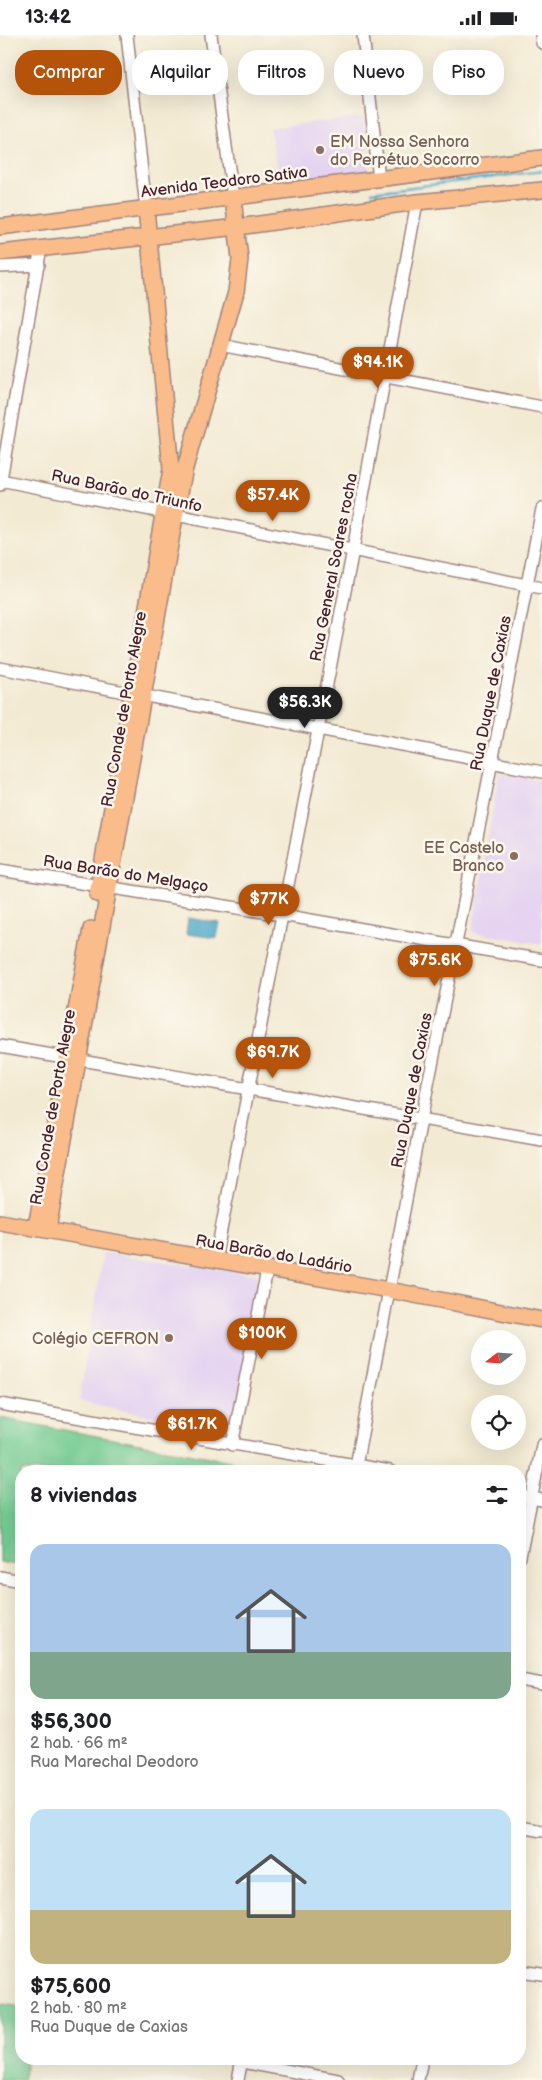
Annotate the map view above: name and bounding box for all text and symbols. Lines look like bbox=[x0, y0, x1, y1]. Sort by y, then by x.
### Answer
text: 13:42 bbox=[25, 6, 71, 29]
chip: Comprar bbox=[15, 50, 122, 95]
chip: Alquilar bbox=[132, 50, 228, 95]
chip: Filtros bbox=[238, 50, 324, 95]
chip: Nuevo bbox=[334, 50, 423, 95]
chip: Piso bbox=[433, 50, 504, 95]
place label: EM Nossa Senhora do Perpétuo Socorro bbox=[330, 133, 480, 170]
marker: EM Nossa Senhora do Perpétuo Socorro bbox=[314, 144, 326, 156]
street label: Avenida Teodoro Sativa bbox=[140, 163, 309, 202]
pin: $94.1K bbox=[337, 347, 419, 389]
text: $94.1K bbox=[353, 353, 403, 372]
street label: Rua Barão do Triunfo bbox=[50, 466, 204, 517]
street label: Rua General Soares rocha bbox=[307, 471, 362, 663]
pin: $57.4K bbox=[232, 479, 314, 522]
text: $57.4K bbox=[247, 486, 299, 505]
street label: Rua Conde de Porto Alegre bbox=[98, 609, 151, 809]
street label: Rua Duque de Caxias bbox=[467, 614, 516, 773]
pin: $56.3K bbox=[264, 687, 346, 729]
text: $56.3K bbox=[278, 693, 332, 712]
place label: EE Castelo Branco bbox=[424, 839, 504, 876]
marker: EE Castelo Branco bbox=[508, 850, 520, 862]
street label: Rua Barão do Melgaço bbox=[42, 852, 210, 897]
pin: $77K bbox=[239, 883, 299, 926]
text: $77K bbox=[249, 890, 289, 909]
pin: $75.6K bbox=[394, 945, 476, 987]
text: $75.6K bbox=[409, 951, 461, 970]
street label: Rua Conde de Porto Alegre bbox=[27, 1007, 80, 1207]
street label: Rua Duque de Caxias bbox=[388, 1011, 437, 1170]
pin: $69.7K bbox=[232, 1037, 314, 1079]
text: $69.7K bbox=[247, 1043, 299, 1062]
street label: Rua Barão do Ladário bbox=[194, 1231, 354, 1278]
pin: $100K bbox=[227, 1317, 297, 1360]
text: $100K bbox=[238, 1324, 286, 1343]
place label: Colégio CEFRON bbox=[32, 1330, 159, 1349]
north arrow bbox=[471, 1330, 526, 1385]
map controls bbox=[471, 1330, 526, 1450]
marker: Colégio CEFRON bbox=[163, 1332, 175, 1344]
button: locate bbox=[471, 1395, 526, 1450]
pin: $61.7K bbox=[151, 1409, 233, 1451]
text: $61.7K bbox=[167, 1415, 217, 1434]
icon: filters bbox=[483, 1481, 511, 1509]
text: 8 viviendas bbox=[30, 1483, 137, 1508]
icon: home bbox=[226, 1576, 316, 1666]
text: $56,300 bbox=[30, 1709, 112, 1734]
text: 2 hab. · 66 m² bbox=[30, 1734, 128, 1753]
text: Rua Marechal Deodoro bbox=[30, 1753, 199, 1772]
icon: home bbox=[226, 1841, 316, 1931]
text: $75,600 bbox=[30, 1974, 111, 1999]
text: 2 hab. · 80 m² bbox=[30, 1999, 127, 2018]
text: Rua Duque de Caxias bbox=[30, 2018, 188, 2037]

